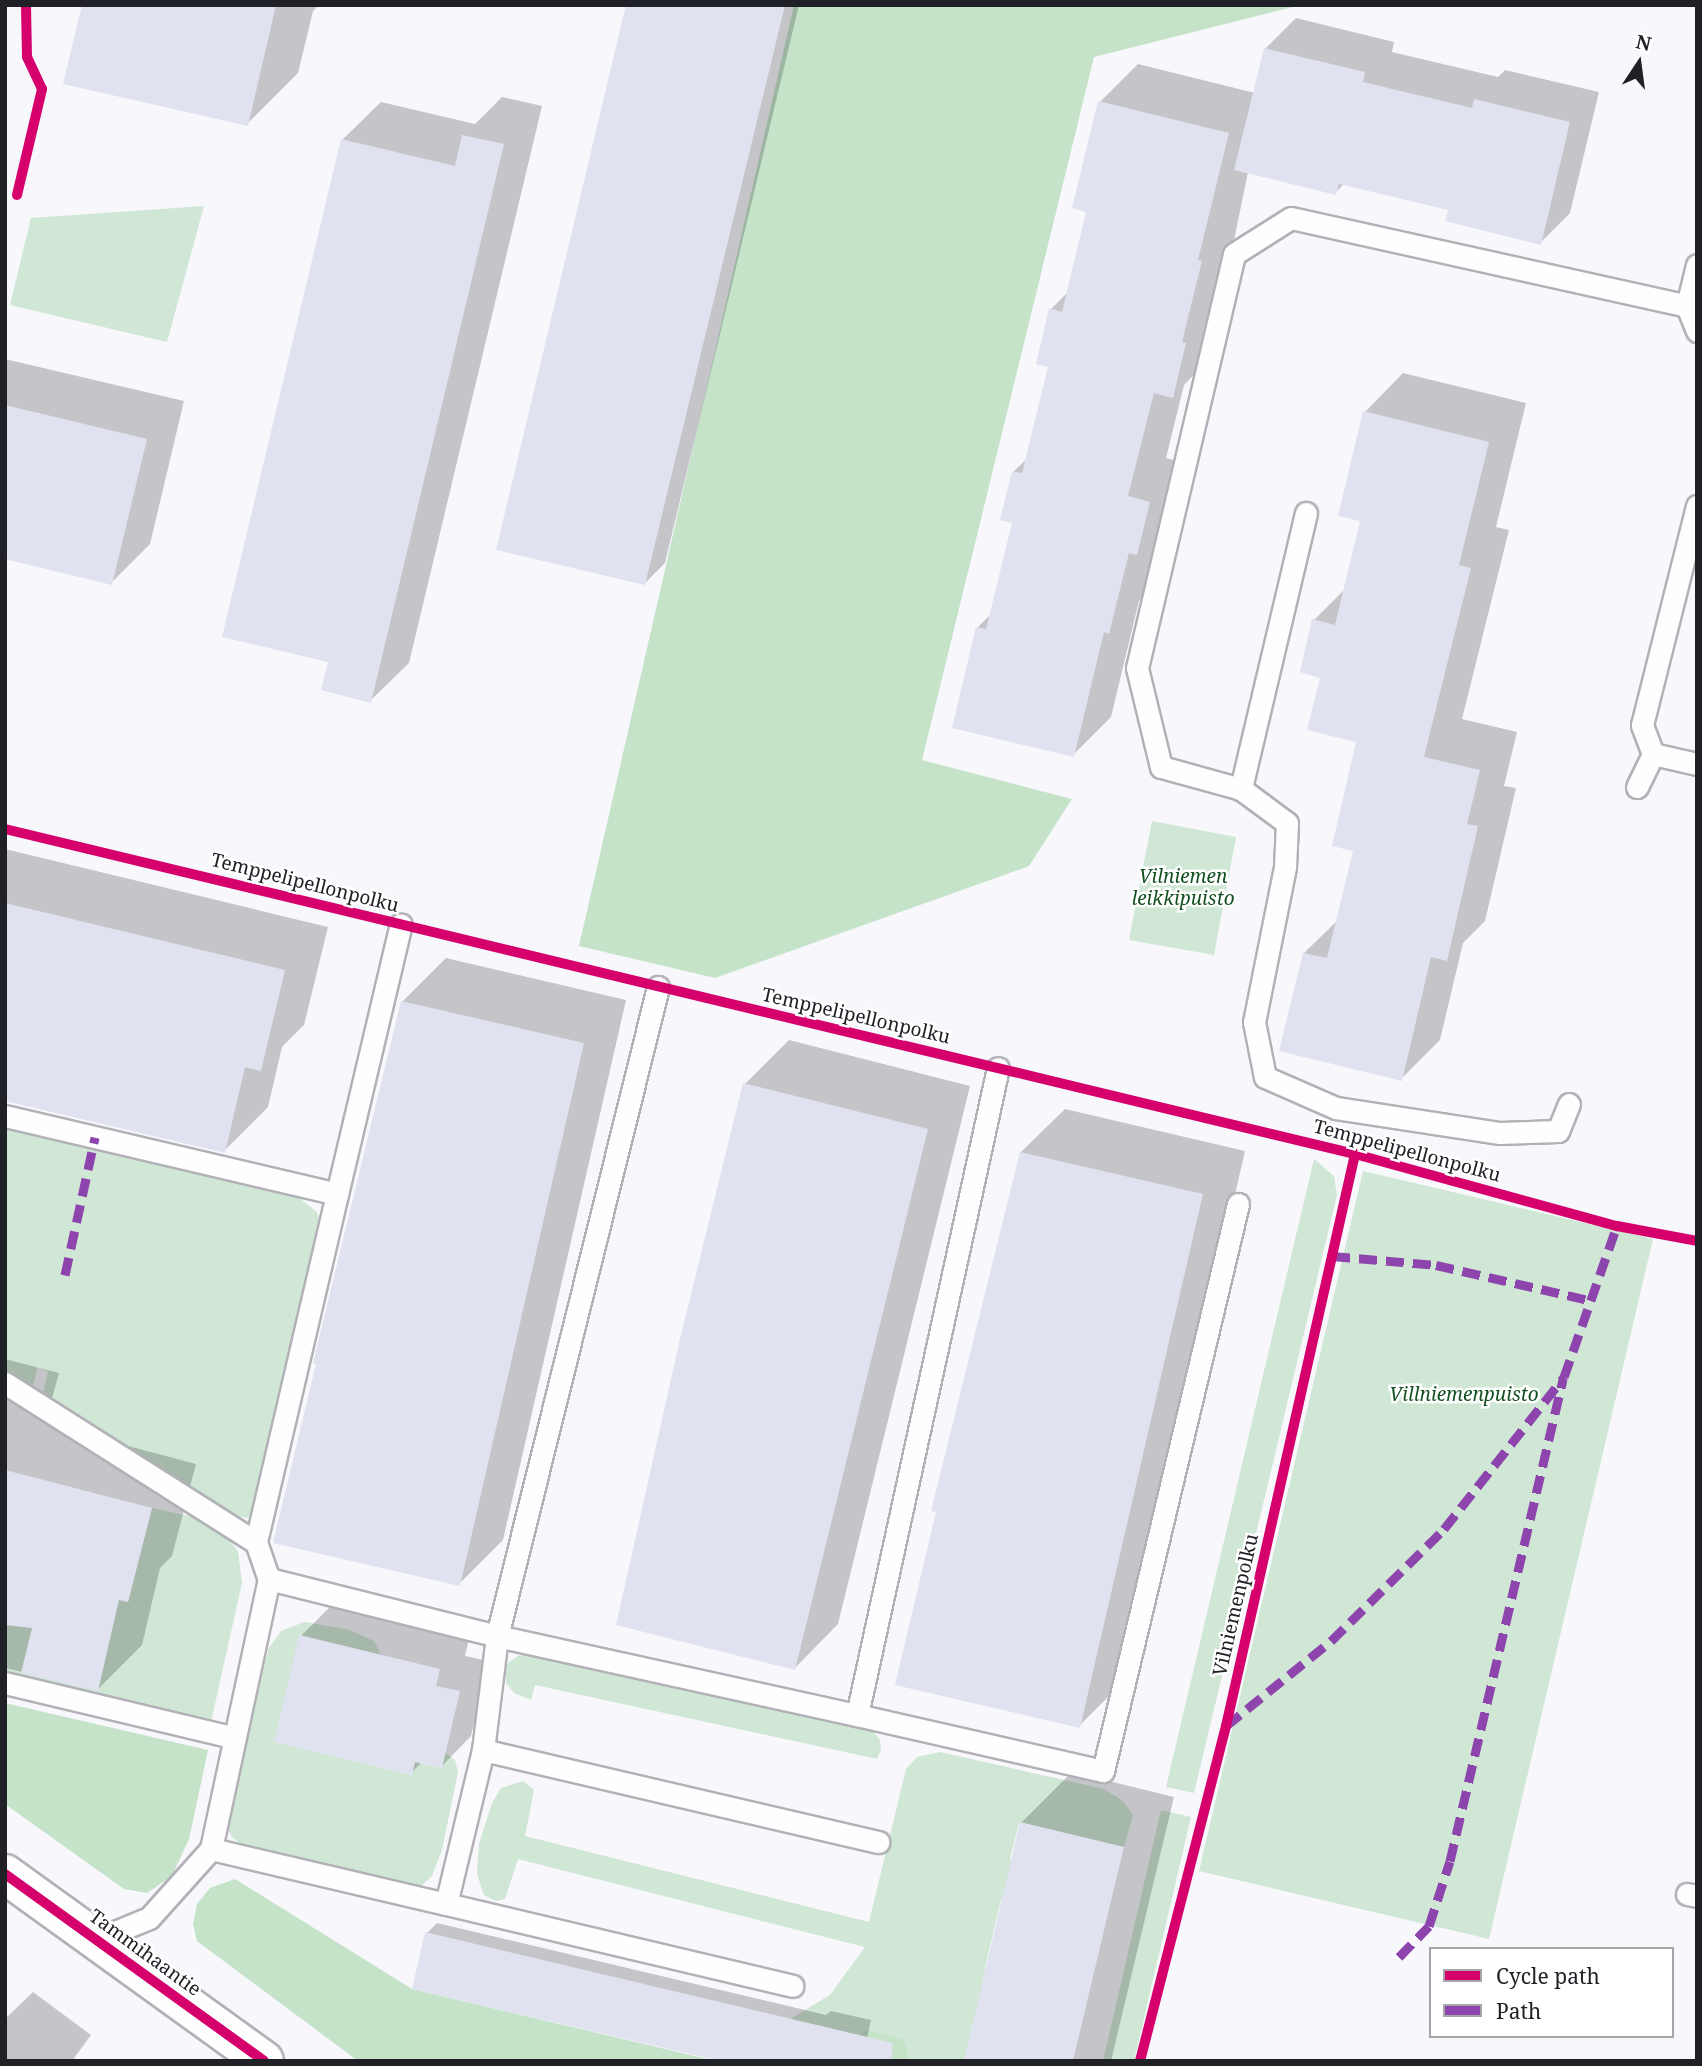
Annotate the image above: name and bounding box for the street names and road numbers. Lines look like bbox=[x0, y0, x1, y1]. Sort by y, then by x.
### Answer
street label: Temppelipellonpolku bbox=[209, 849, 401, 917]
street label: Temppelipellonpolku bbox=[760, 983, 952, 1049]
street label: Temppelipellonpolku bbox=[1311, 1115, 1503, 1187]
street label: Vilniemenpolku bbox=[1209, 1532, 1263, 1678]
street label: Tammihaantie bbox=[85, 1905, 205, 2001]

